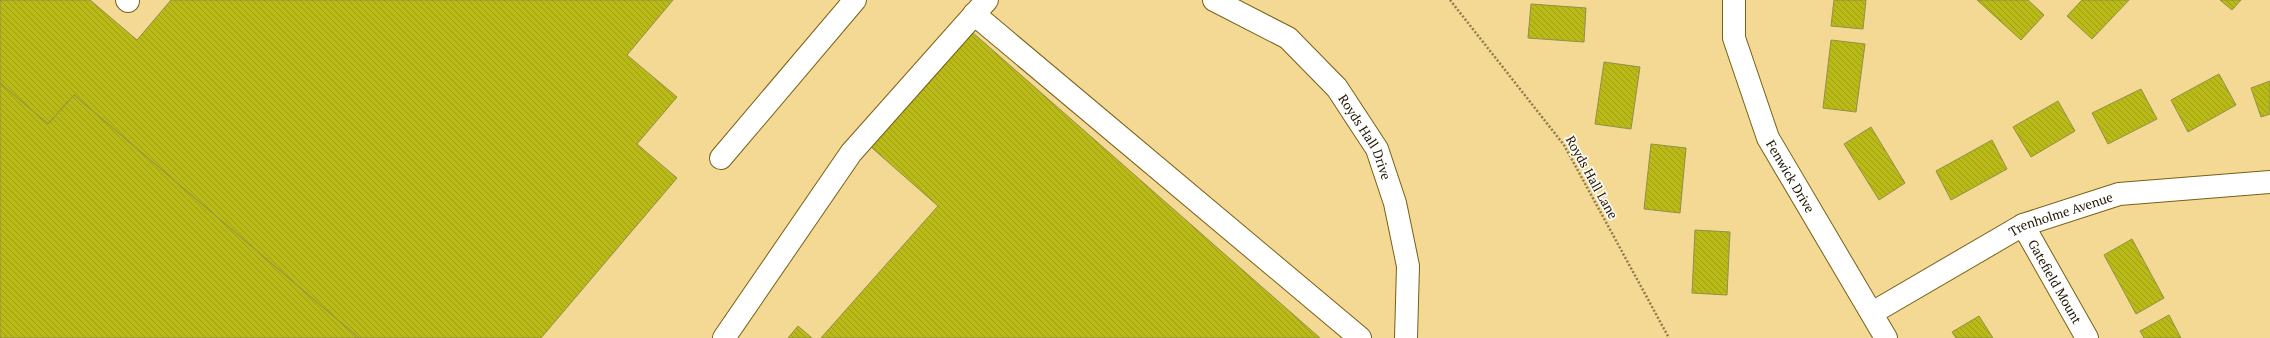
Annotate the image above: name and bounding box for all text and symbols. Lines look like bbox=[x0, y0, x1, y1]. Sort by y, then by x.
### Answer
street label: Royds Hall Drive bbox=[1334, 91, 1396, 182]
street label: Royds Hall Lane bbox=[1562, 132, 1622, 222]
street label: Fenwick Drive bbox=[1762, 136, 1819, 216]
street label: Trenholme Avenue bbox=[2005, 188, 2115, 240]
street label: Gatefield Mount bbox=[2024, 236, 2086, 327]

